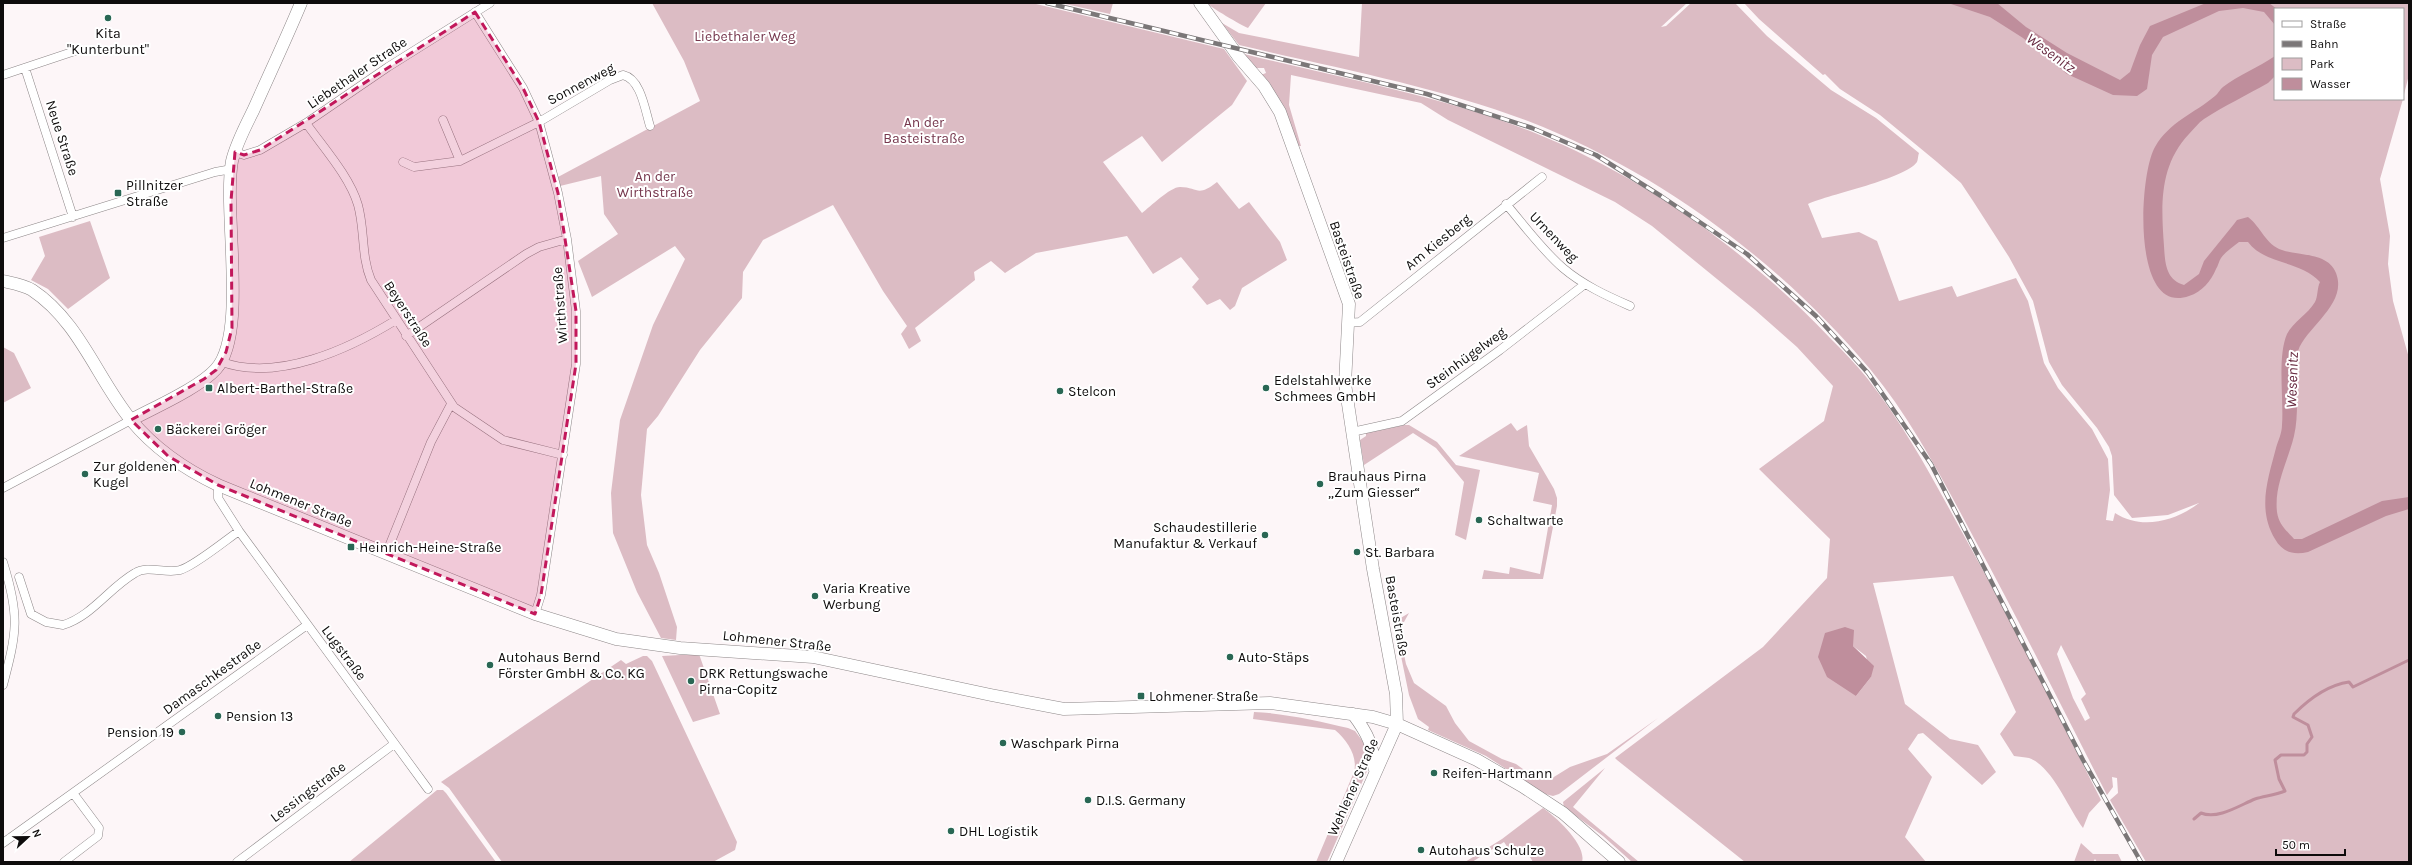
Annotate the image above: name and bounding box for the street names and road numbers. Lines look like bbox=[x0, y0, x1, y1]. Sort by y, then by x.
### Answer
street label: Liebethaler Straße bbox=[304, 33, 410, 113]
street label: Sonnenweg bbox=[544, 59, 618, 109]
street label: Neue Straße bbox=[42, 98, 82, 178]
street label: Urnenweg bbox=[1526, 208, 1582, 266]
street label: Am Kiesberg bbox=[1402, 210, 1474, 274]
street label: Basteistraße bbox=[1326, 219, 1368, 301]
street label: Wirthstraße bbox=[549, 266, 571, 344]
street label: Beyerstraße bbox=[380, 278, 436, 350]
street label: Steinhügelweg bbox=[1423, 323, 1509, 393]
street label: Lohmener Straße bbox=[247, 475, 355, 531]
street label: Basteistraße bbox=[1382, 574, 1412, 658]
street label: Lugstraße bbox=[318, 622, 370, 684]
street label: Lohmener Straße bbox=[722, 627, 832, 655]
street label: Damaschkestraße bbox=[160, 636, 264, 718]
street label: Wehlener Straße bbox=[1324, 736, 1382, 838]
street label: Lessingstraße bbox=[267, 758, 349, 826]

